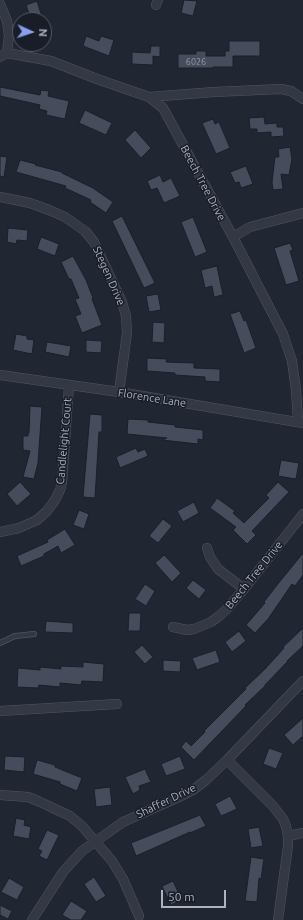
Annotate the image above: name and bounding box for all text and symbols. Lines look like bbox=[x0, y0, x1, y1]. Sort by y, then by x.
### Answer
north arrow bbox=[12, 12, 52, 52]
text: N bbox=[37, 28, 49, 37]
house number: 6026 bbox=[186, 57, 206, 67]
street label: Beech Tree Drive bbox=[178, 143, 228, 223]
street label: Stegen Drive bbox=[90, 244, 128, 308]
street label: Florence Lane bbox=[117, 386, 187, 410]
street label: Candlelight Court bbox=[54, 397, 74, 485]
street label: Beech Tree Drive bbox=[223, 538, 285, 612]
street label: Shaffer Drive bbox=[134, 781, 198, 821]
scale bar bbox=[163, 882, 228, 908]
text: 50 m bbox=[168, 890, 195, 903]

